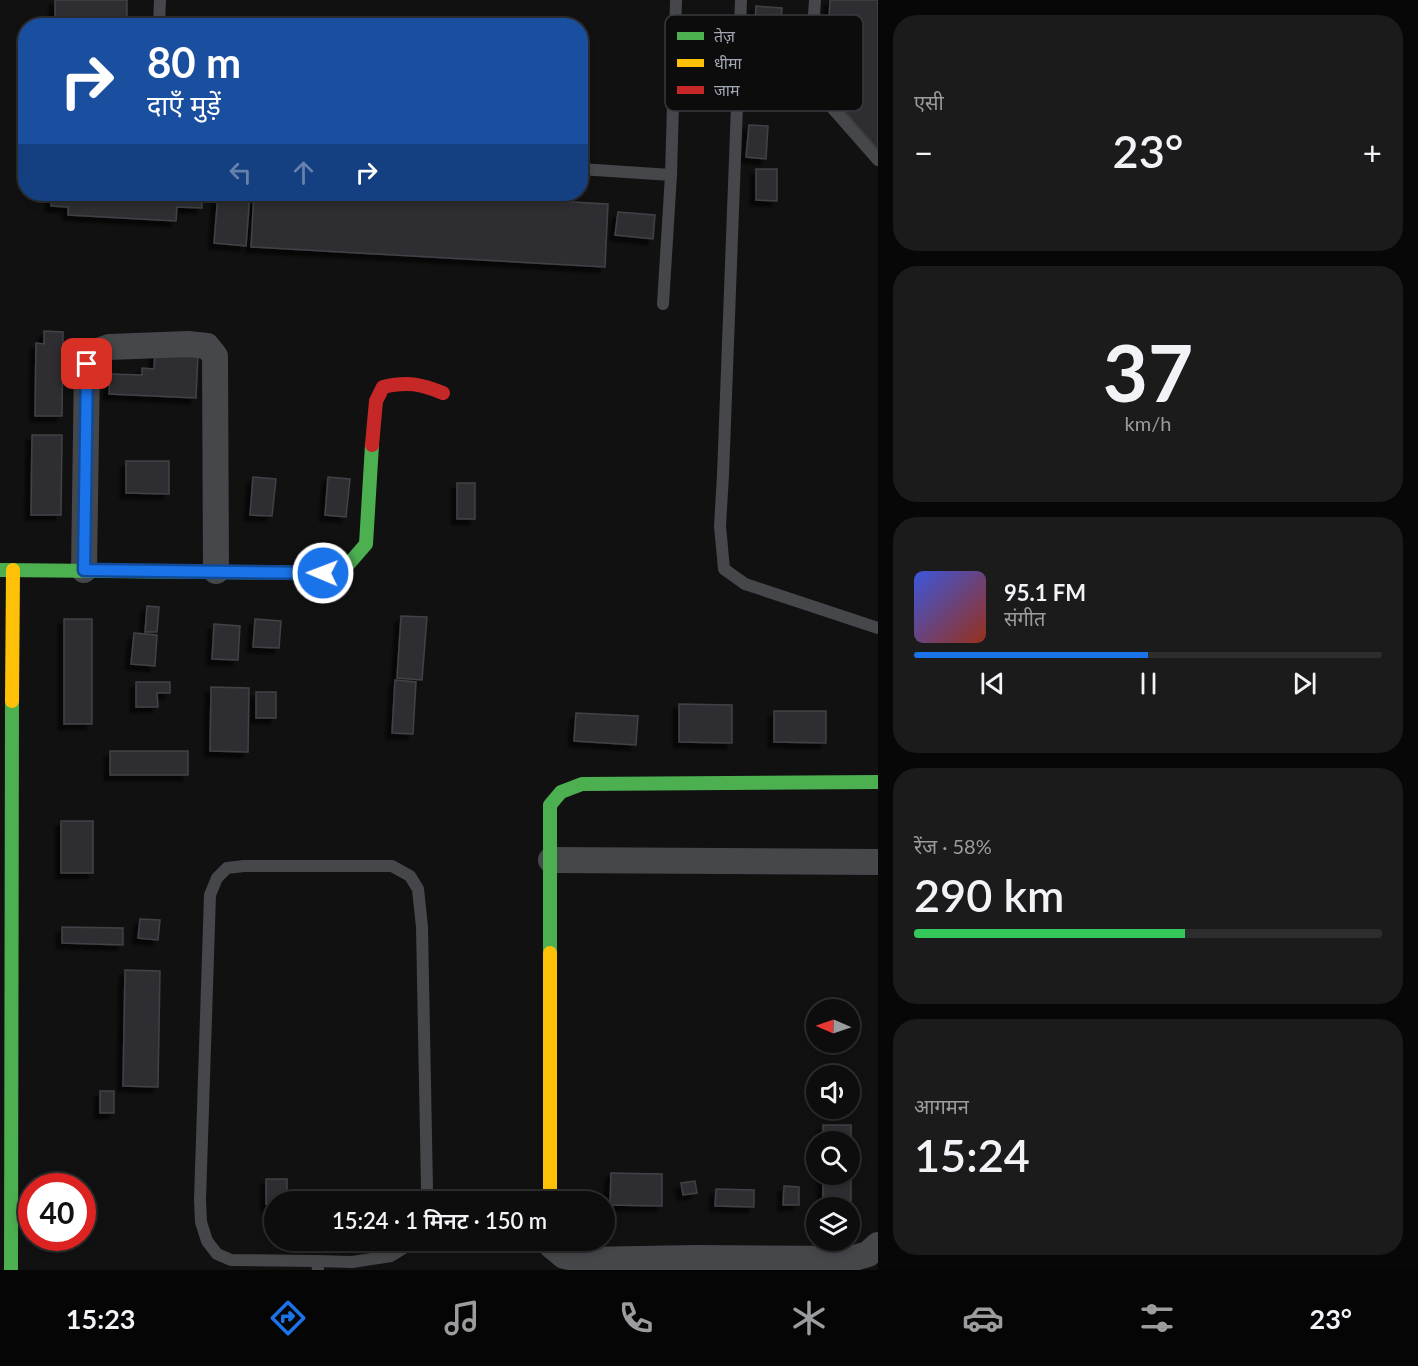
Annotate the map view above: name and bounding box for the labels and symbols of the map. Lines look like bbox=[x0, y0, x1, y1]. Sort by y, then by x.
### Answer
legend bbox=[665, 15, 863, 111]
text: तेज़ bbox=[714, 26, 736, 45]
text: धीमा bbox=[714, 53, 743, 72]
text: जाम bbox=[714, 80, 740, 99]
pin bbox=[61, 338, 112, 389]
position arrow bbox=[291, 541, 355, 605]
north arrow bbox=[806, 999, 860, 1053]
speed limit sign: 40 bbox=[18, 1173, 96, 1251]

